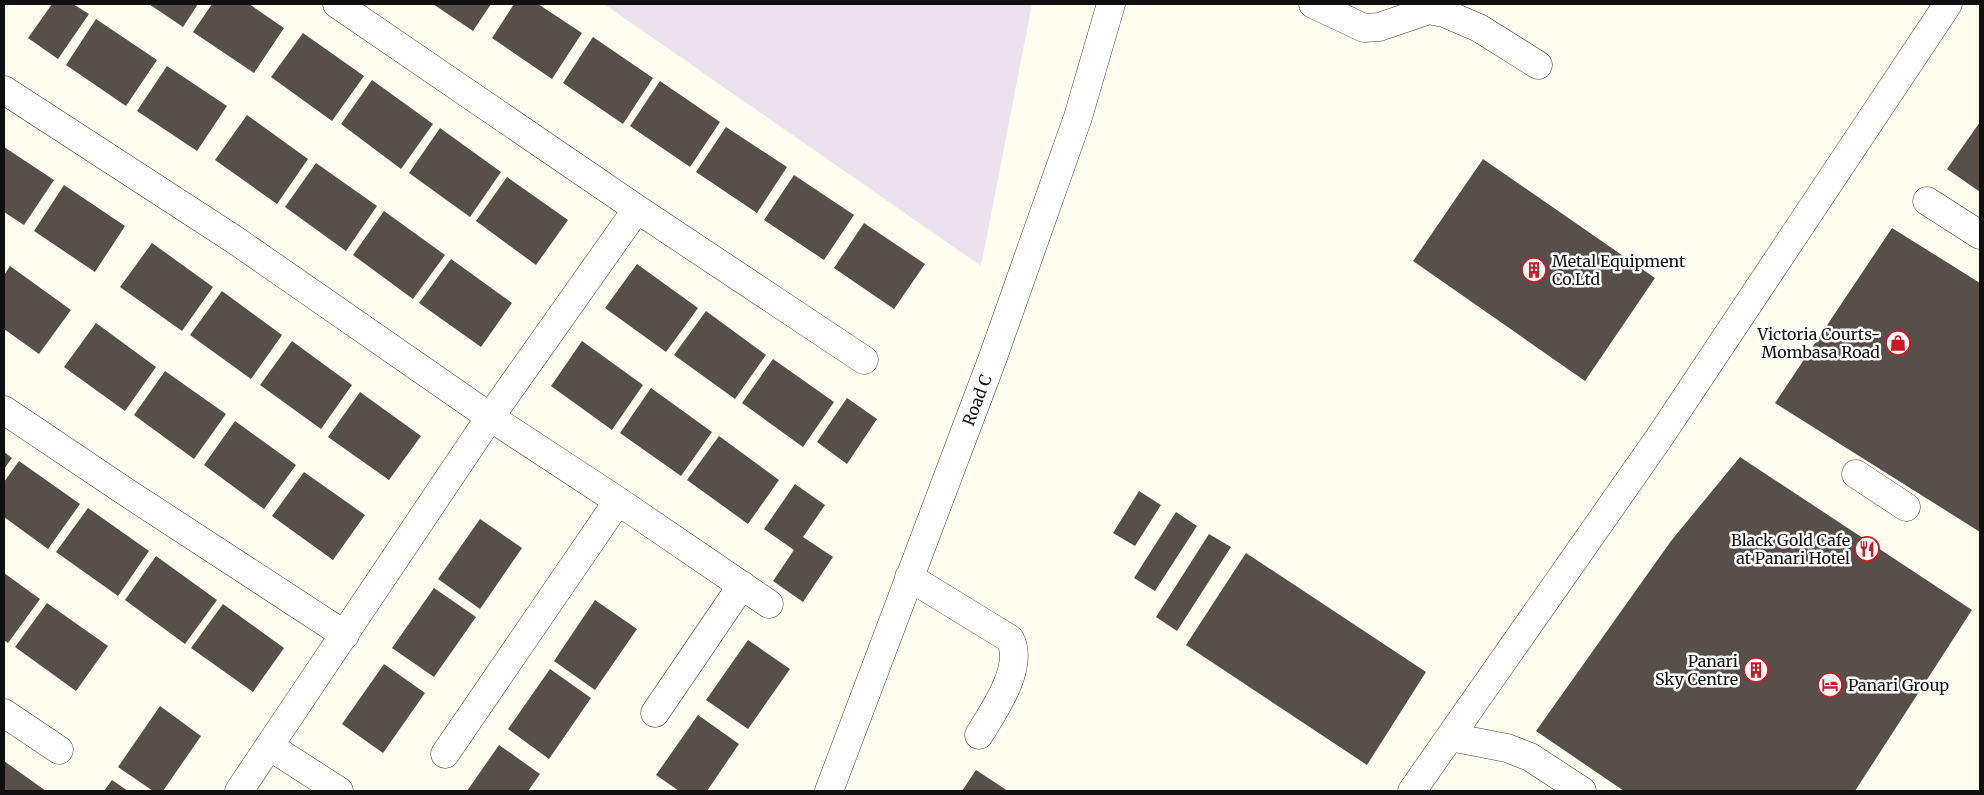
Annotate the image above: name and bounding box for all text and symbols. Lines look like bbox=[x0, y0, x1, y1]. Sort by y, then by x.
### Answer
place label: Metal Equipment Co.Ltd bbox=[1552, 251, 1686, 289]
building icon: Metal Equipment Co.Ltd bbox=[1521, 257, 1547, 283]
place label: Victoria Courts- Mombasa Road bbox=[1756, 324, 1880, 362]
shop icon: Victoria Courts- Mombasa Road bbox=[1885, 330, 1911, 356]
street label: Road C bbox=[958, 372, 996, 428]
place label: Black Gold Cafe at Panari Hotel bbox=[1731, 530, 1850, 568]
restaurant icon: Black Gold Cafe at Panari Hotel bbox=[1854, 536, 1880, 562]
place label: Panari Sky Centre bbox=[1655, 651, 1738, 689]
building icon: Panari Sky Centre bbox=[1743, 657, 1769, 683]
hotel icon: Panari Group bbox=[1817, 672, 1843, 698]
place label: Panari Group bbox=[1848, 675, 1949, 695]

